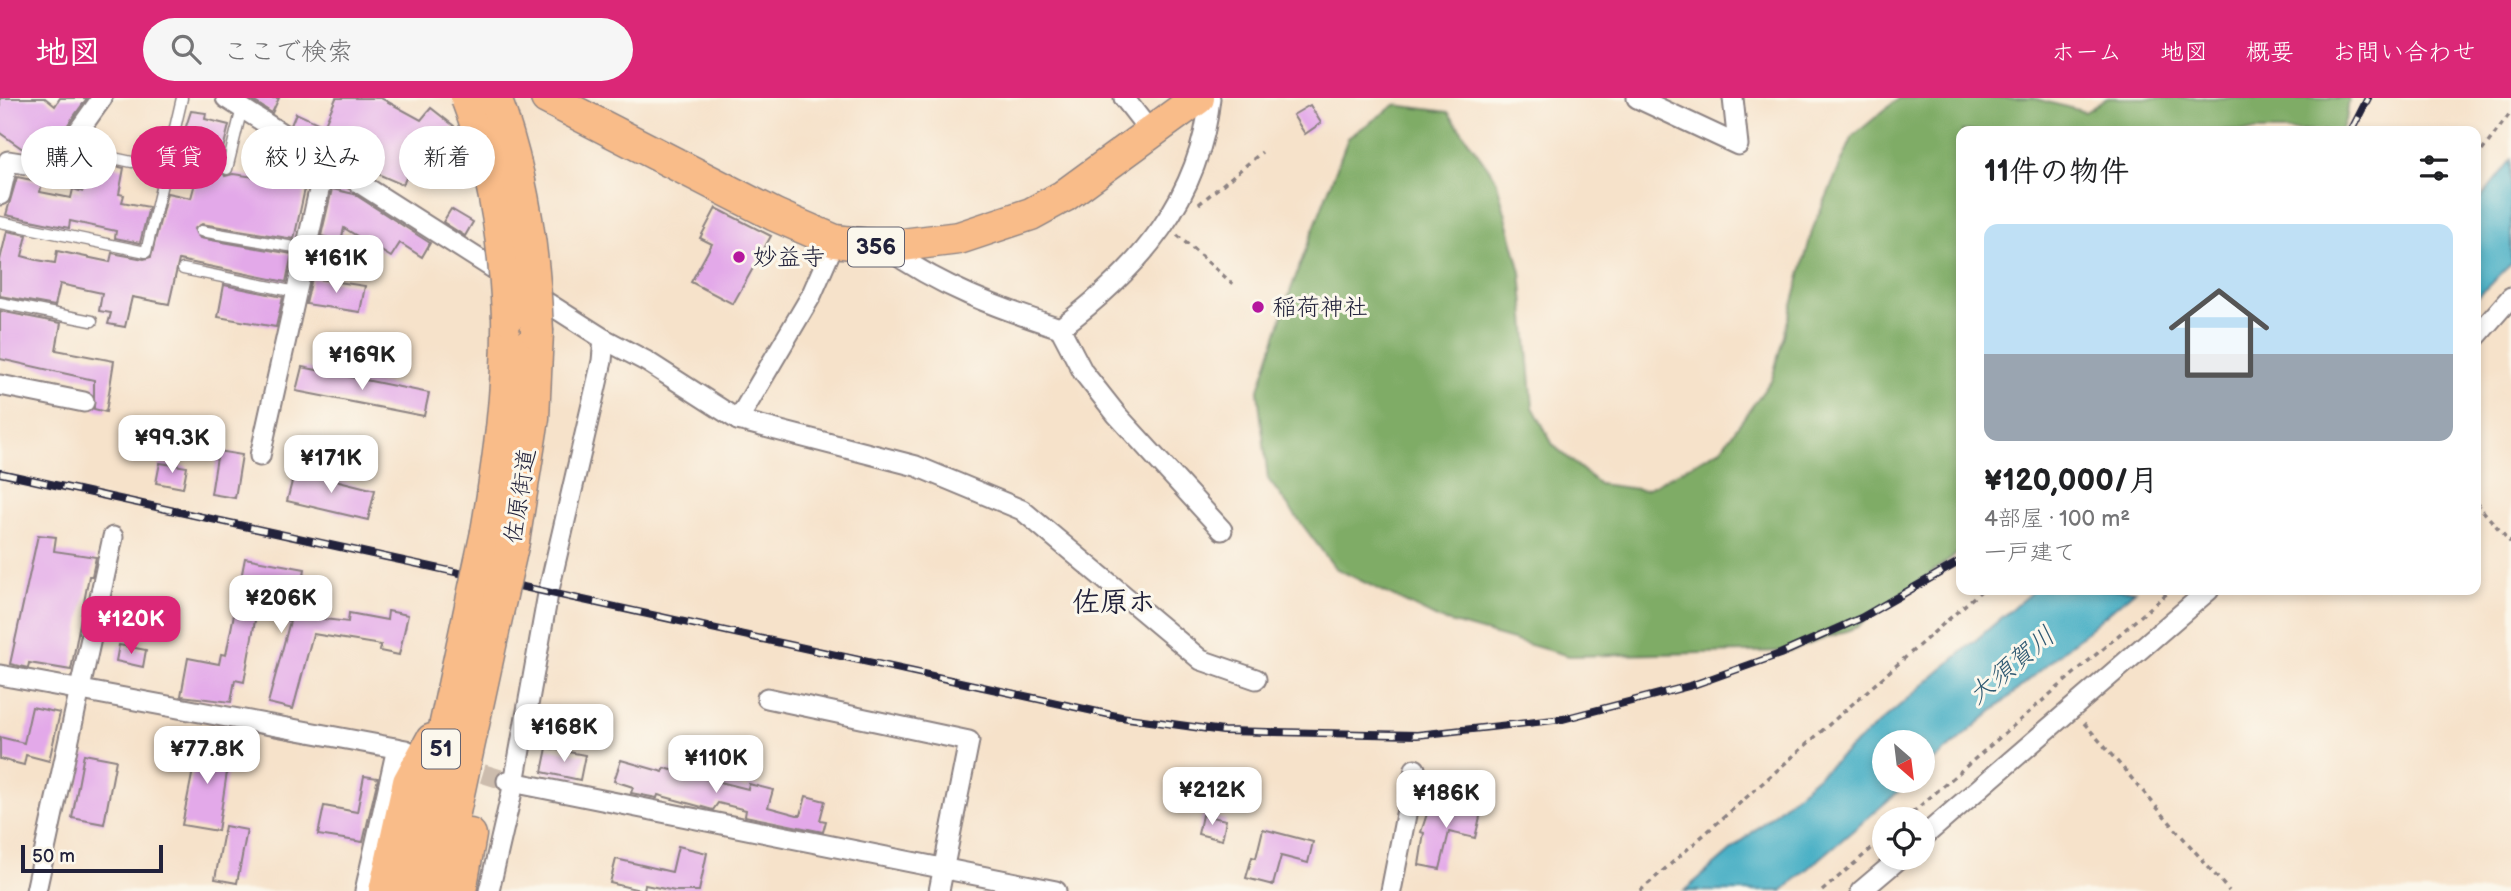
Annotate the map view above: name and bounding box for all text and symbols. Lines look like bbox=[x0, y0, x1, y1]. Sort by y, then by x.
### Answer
search box bbox=[143, 18, 633, 81]
icon: search bbox=[167, 30, 205, 68]
text: 地図 bbox=[35, 33, 101, 73]
text: ここで検索 bbox=[223, 37, 353, 68]
text: ホーム bbox=[2051, 38, 2122, 67]
text: 地図 bbox=[2160, 38, 2208, 67]
text: 概要 bbox=[2246, 38, 2294, 67]
text: お問い合わせ bbox=[2332, 38, 2476, 67]
chip: 購入 bbox=[21, 126, 117, 189]
chip: 賃貸 bbox=[131, 126, 227, 189]
chip: 絞り込み bbox=[241, 126, 385, 189]
chip: 新着 bbox=[399, 126, 495, 189]
icon: filters bbox=[2415, 149, 2453, 187]
text: 11件の物件 bbox=[1984, 154, 2129, 190]
road number: 356 bbox=[848, 228, 904, 266]
pin: ¥161K bbox=[287, 236, 385, 295]
place label: 妙益寺 bbox=[753, 243, 825, 272]
text: ¥161K bbox=[304, 244, 368, 272]
marker: 妙益寺 bbox=[731, 249, 747, 265]
icon: home bbox=[2156, 270, 2282, 396]
place label: 稲荷神社 bbox=[1272, 293, 1368, 322]
marker: 稲荷神社 bbox=[1250, 299, 1266, 315]
pin: ¥169K bbox=[313, 332, 411, 392]
text: ¥169K bbox=[329, 341, 395, 369]
pin: ¥99.3K bbox=[115, 416, 229, 475]
text: ¥99.3K bbox=[134, 424, 210, 452]
pin: ¥171K bbox=[282, 436, 380, 495]
text: ¥171K bbox=[300, 444, 362, 472]
street label: 佐原街道 bbox=[498, 446, 542, 546]
text: ¥120,000/月 bbox=[1984, 463, 2158, 499]
text: 4部屋 · 100 m² bbox=[1984, 505, 2130, 533]
text: 一戸建て bbox=[1984, 539, 2076, 567]
pin: ¥206K bbox=[232, 575, 330, 635]
text: ¥206K bbox=[245, 584, 317, 612]
district label: 佐原ホ bbox=[1072, 586, 1156, 619]
pin: ¥120K bbox=[82, 596, 180, 656]
text: ¥120K bbox=[97, 605, 165, 633]
water label: 大須賀川 bbox=[1962, 621, 2062, 711]
pin: ¥168K bbox=[515, 704, 613, 764]
text: ¥168K bbox=[530, 713, 598, 741]
pin: ¥77.8K bbox=[150, 726, 264, 786]
road number: 51 bbox=[422, 730, 460, 768]
north arrow bbox=[1872, 730, 1936, 793]
map controls bbox=[1872, 730, 1935, 870]
text: ¥77.8K bbox=[170, 735, 244, 763]
pin: ¥110K bbox=[667, 736, 765, 795]
text: ¥110K bbox=[684, 744, 748, 772]
pin: ¥212K bbox=[1163, 768, 1261, 827]
pin: ¥186K bbox=[1397, 770, 1495, 830]
text: ¥212K bbox=[1179, 776, 1245, 804]
text: ¥186K bbox=[1412, 779, 1480, 807]
button: locate bbox=[1872, 807, 1935, 870]
scale bar bbox=[21, 842, 163, 874]
text: 50 m bbox=[32, 845, 75, 868]

